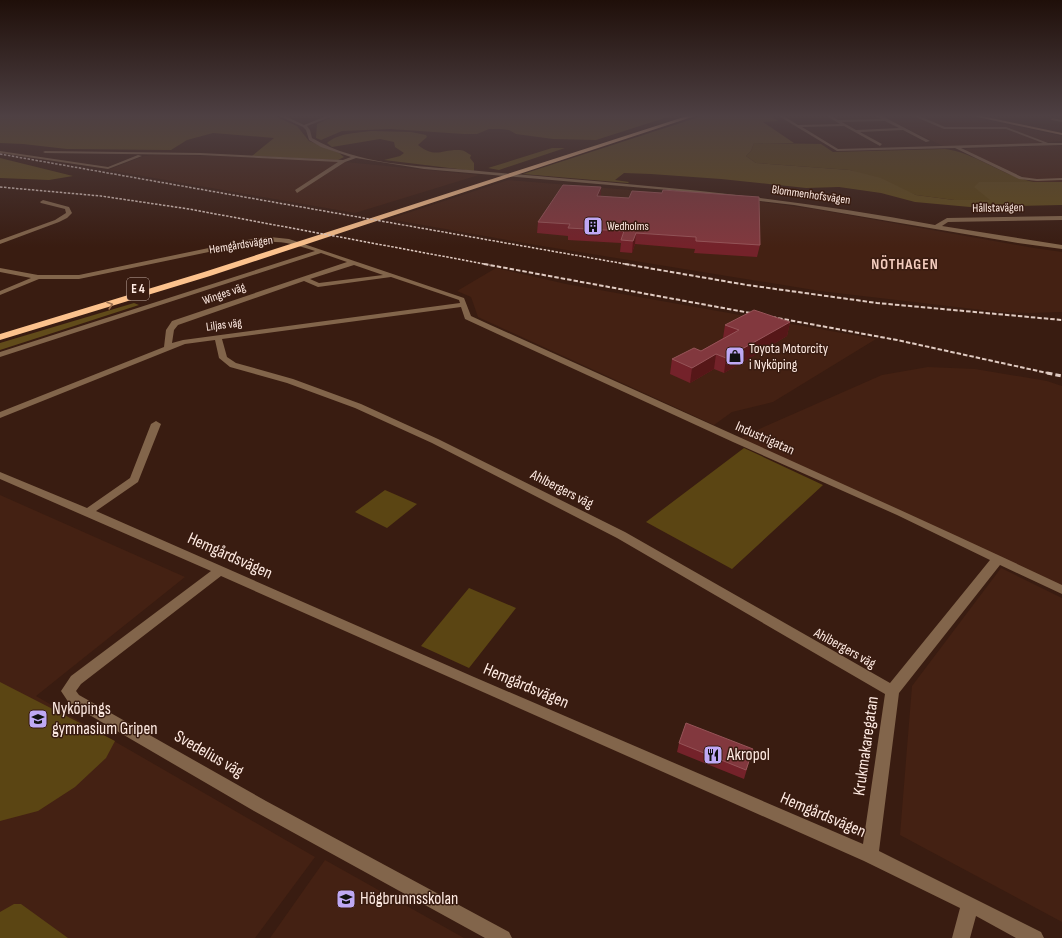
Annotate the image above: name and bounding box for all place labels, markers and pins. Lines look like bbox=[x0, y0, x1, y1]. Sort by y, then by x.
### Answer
building icon: Wedholms bbox=[582, 215, 604, 237]
place label: Wedholms bbox=[607, 219, 649, 234]
place label: Toyota Motorcity i Nyköping bbox=[749, 340, 829, 373]
shop icon: Toyota Motorcity i Nyköping bbox=[724, 345, 746, 367]
place label: Nyköpings gymnasium Gripen bbox=[52, 699, 158, 739]
school or university icon: Nyköpings gymnasium Gripen bbox=[27, 708, 49, 730]
restaurant icon: Akropol bbox=[702, 744, 724, 766]
place label: Akropol bbox=[726, 745, 770, 765]
school or university icon: Högbrunnsskolan bbox=[335, 888, 357, 910]
place label: Högbrunnsskolan bbox=[360, 889, 458, 909]

